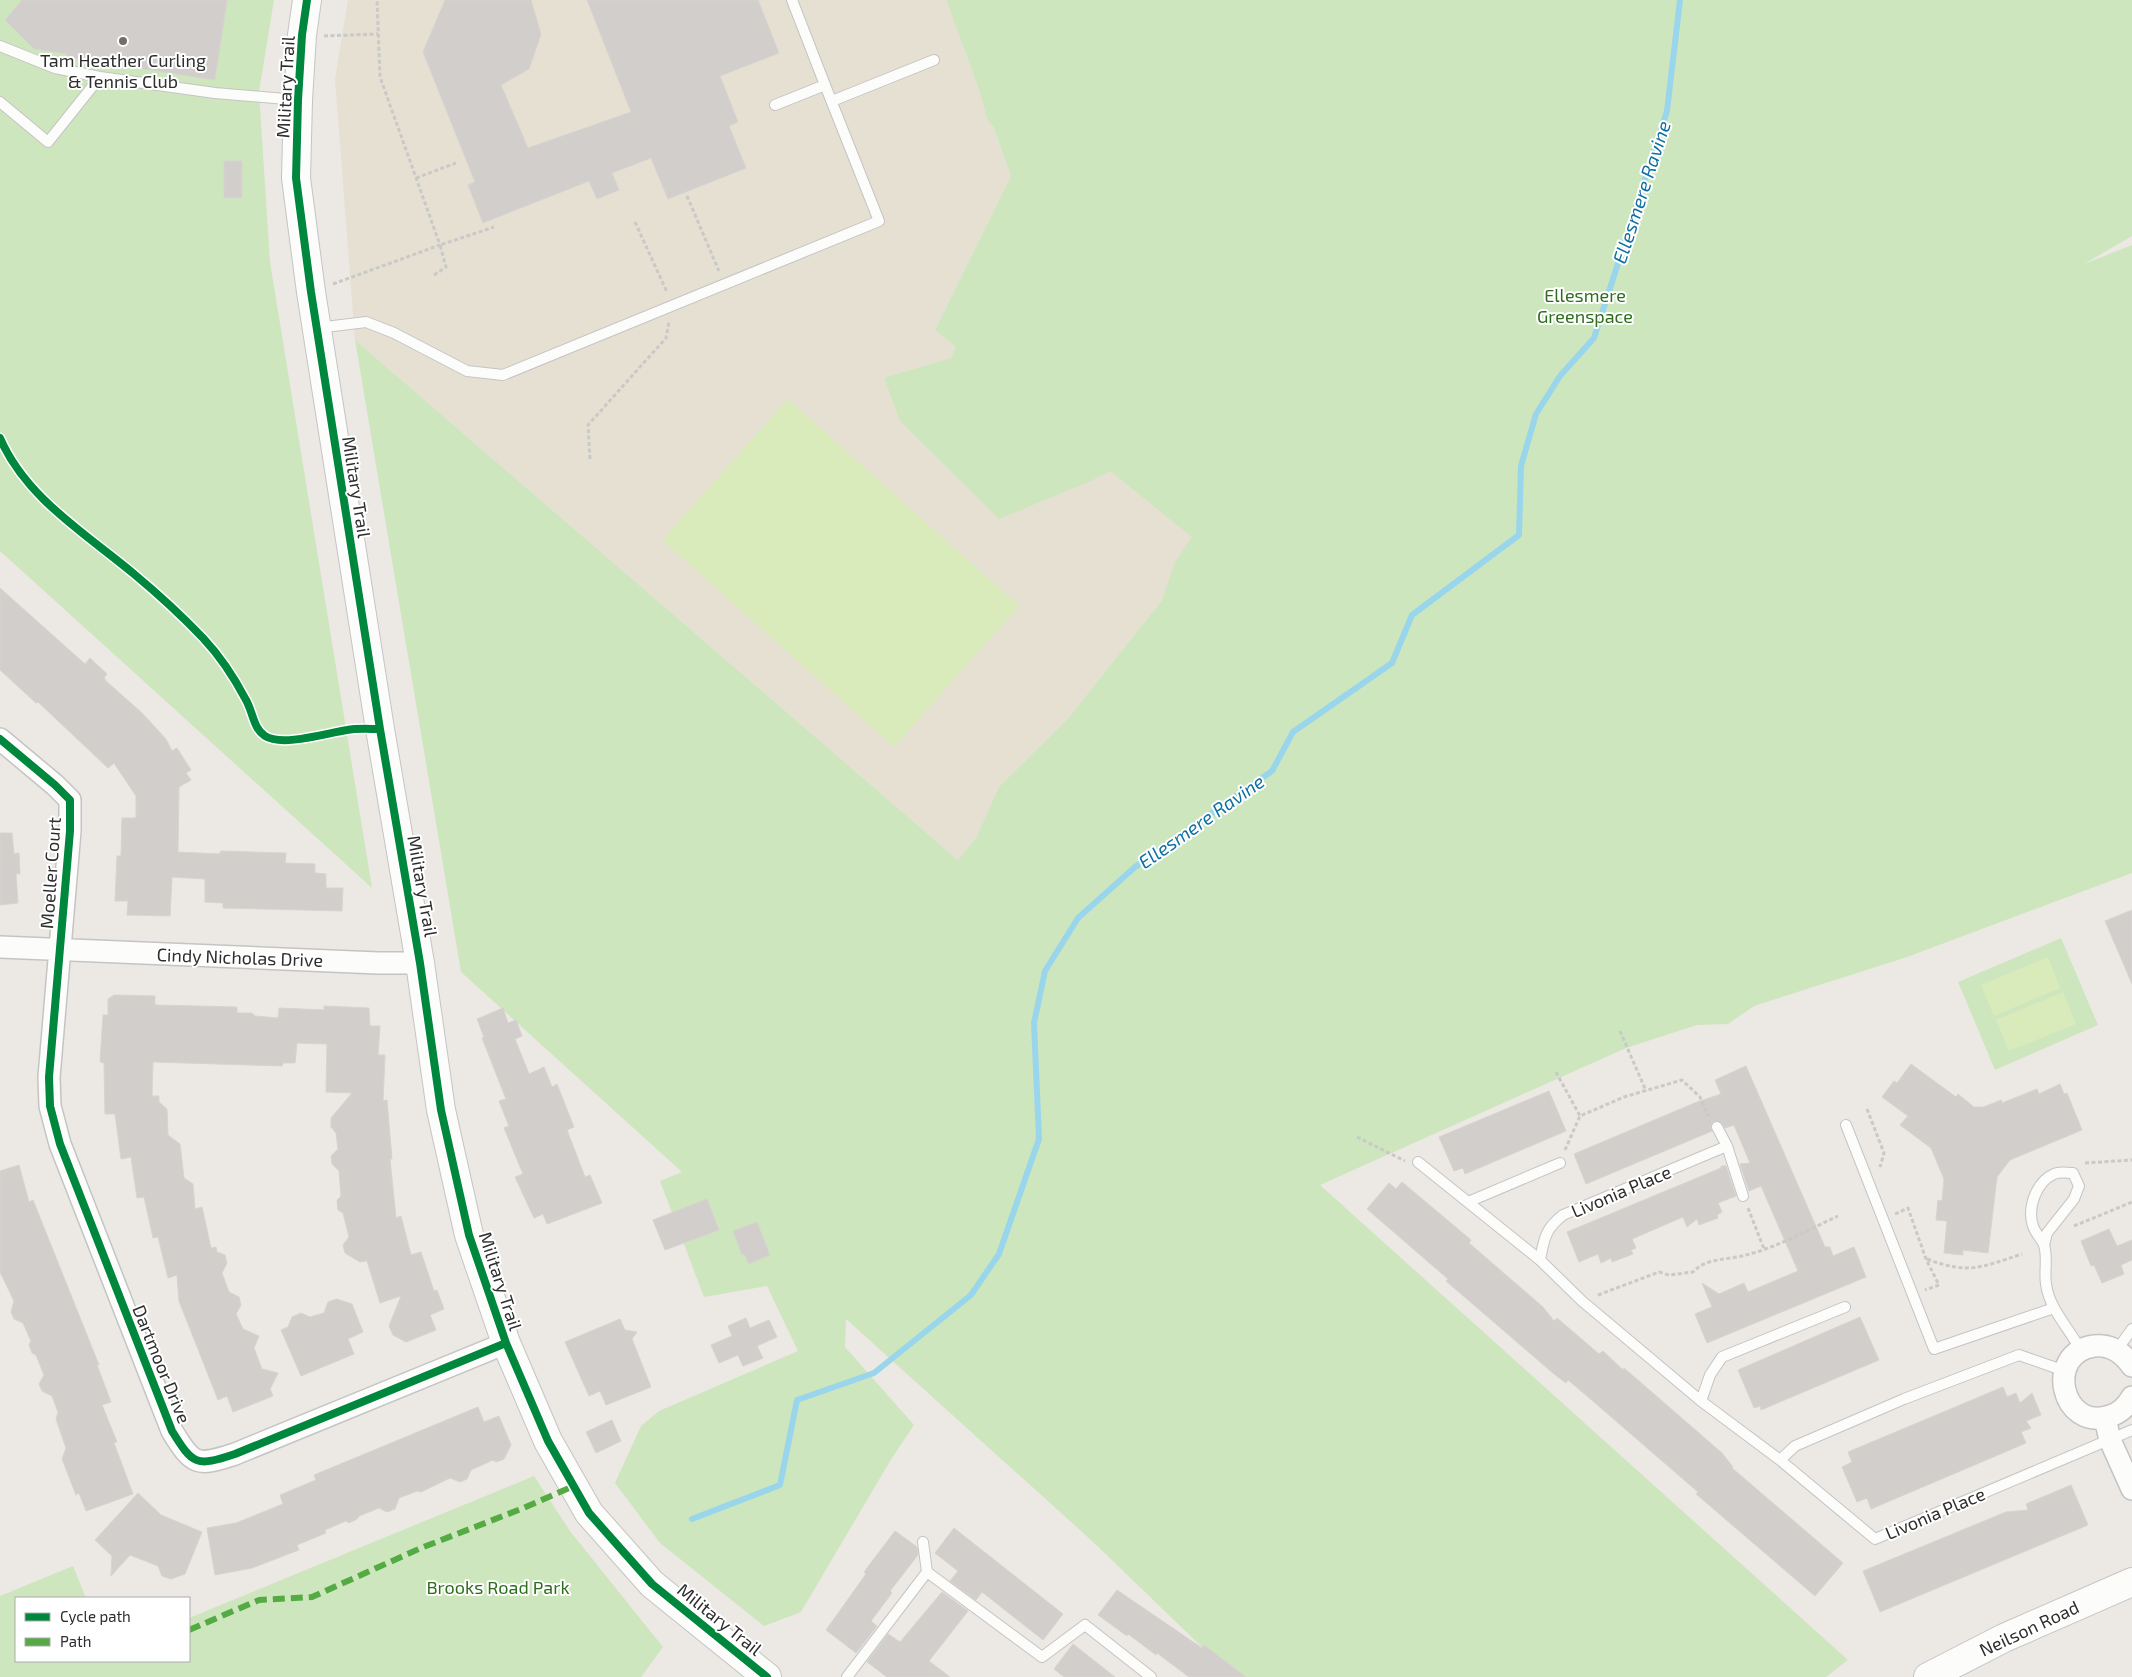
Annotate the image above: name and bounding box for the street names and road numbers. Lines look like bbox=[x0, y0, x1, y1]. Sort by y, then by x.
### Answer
street label: Military Trail bbox=[271, 35, 299, 139]
street label: Military Trail bbox=[338, 435, 376, 540]
street label: Moeller Court bbox=[35, 816, 65, 929]
street label: Military Trail bbox=[403, 834, 443, 939]
street label: Cindy Nicholas Drive bbox=[156, 943, 324, 971]
street label: Livonia Place bbox=[1568, 1160, 1674, 1222]
street label: Military Trail bbox=[475, 1229, 527, 1334]
street label: Dartmoor Drive bbox=[128, 1302, 196, 1426]
street label: Livonia Place bbox=[1882, 1482, 1988, 1544]
street label: Military Trail bbox=[673, 1578, 767, 1660]
street label: Neilson Road bbox=[1976, 1595, 2082, 1661]

